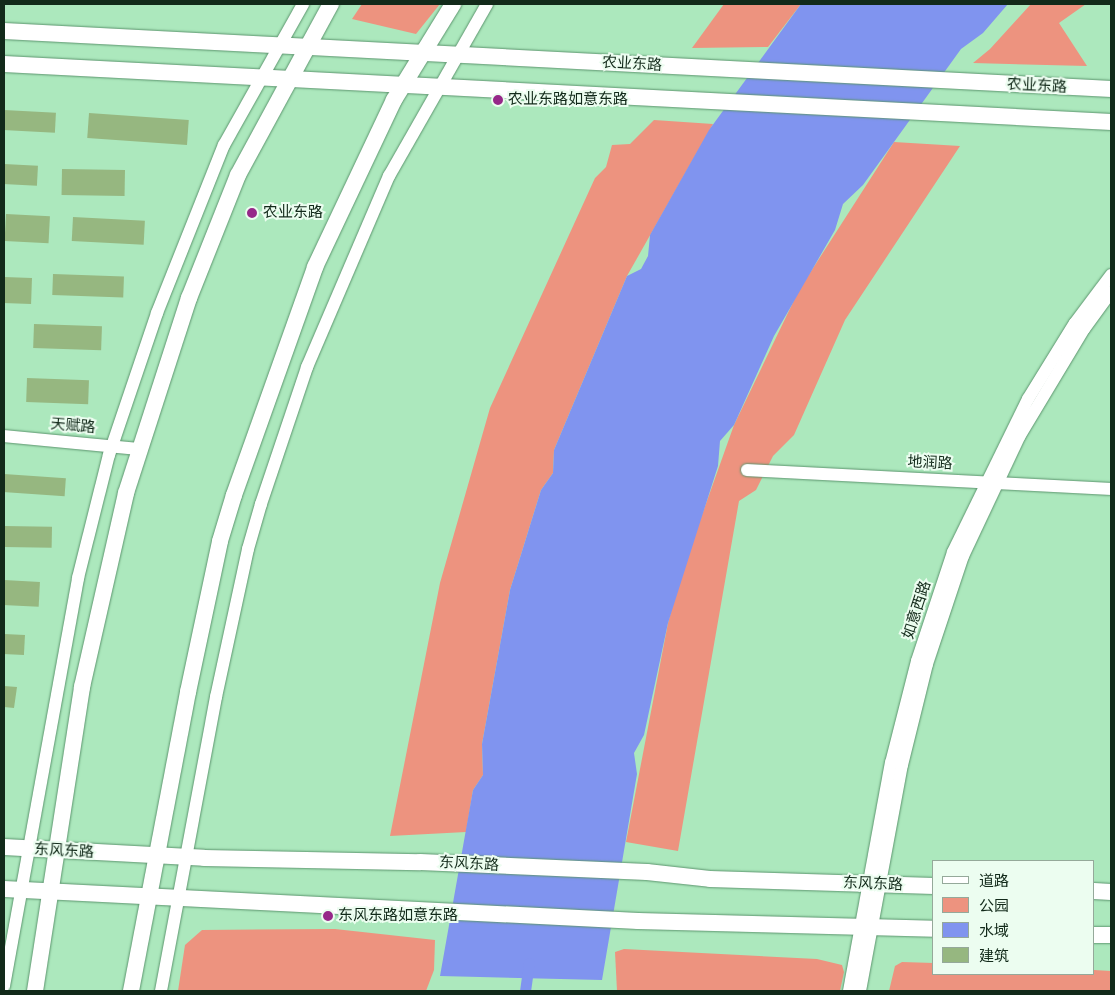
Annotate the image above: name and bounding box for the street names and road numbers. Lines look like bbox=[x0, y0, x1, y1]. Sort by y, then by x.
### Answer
street label: 农业东路 bbox=[602, 53, 662, 75]
street label: 农业东路 bbox=[1007, 75, 1067, 97]
street label: 天赋路 bbox=[50, 415, 96, 437]
street label: 地润路 bbox=[907, 453, 953, 473]
street label: 如意西路 bbox=[899, 579, 935, 641]
street label: 东风东路 bbox=[34, 840, 94, 862]
street label: 东风东路 bbox=[439, 853, 499, 875]
street label: 东风东路 bbox=[843, 874, 903, 894]

